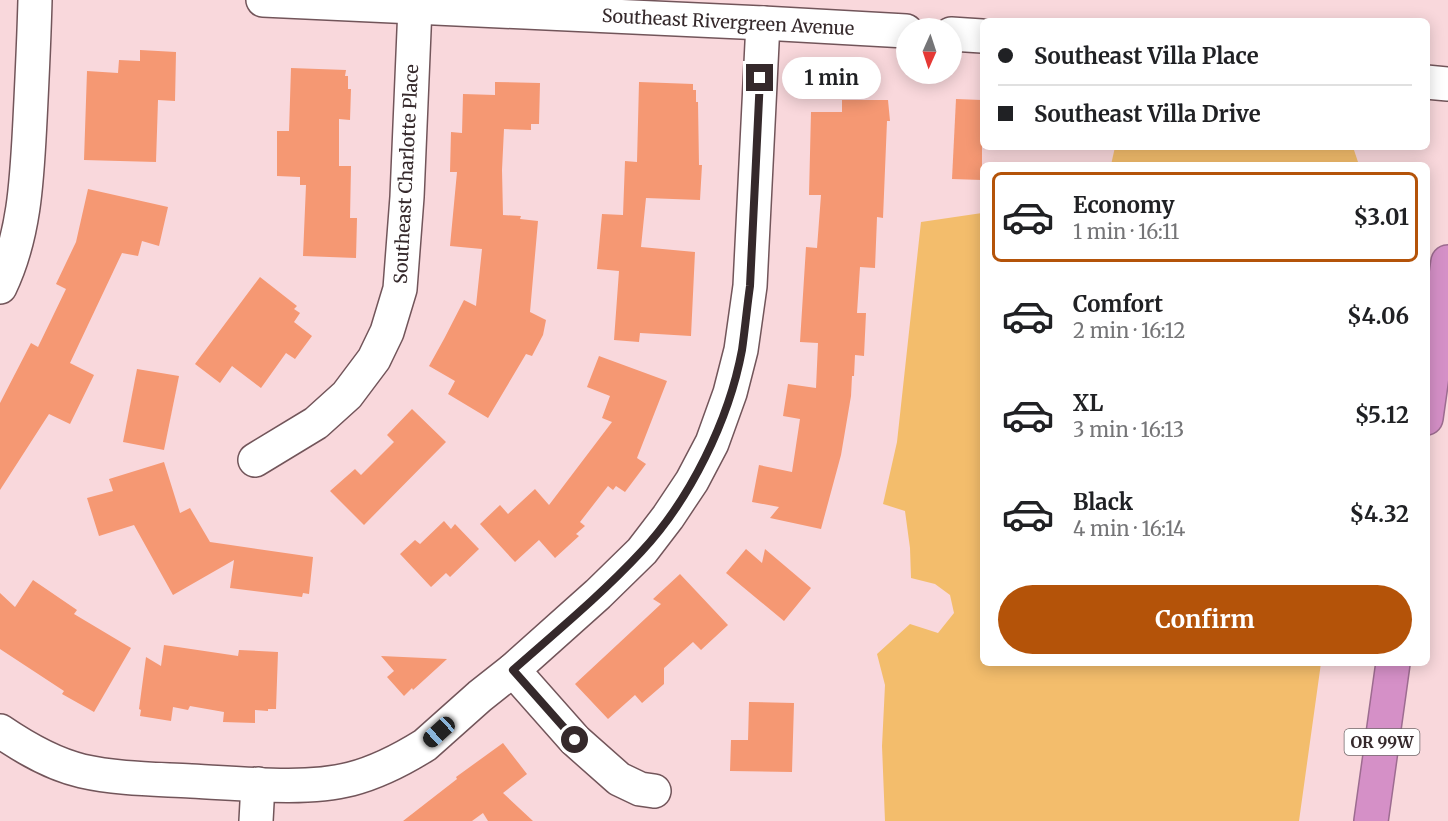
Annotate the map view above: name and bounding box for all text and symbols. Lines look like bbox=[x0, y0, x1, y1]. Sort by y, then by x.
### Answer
street label: Southeast Rivergreen Avenue bbox=[601, 4, 855, 40]
north arrow bbox=[896, 18, 962, 84]
map controls bbox=[896, 18, 962, 84]
text: Southeast Villa Place bbox=[1034, 42, 1259, 70]
callout: 1 min bbox=[781, 57, 880, 99]
street label: Southeast Charlotte Place bbox=[389, 64, 423, 284]
route end bbox=[746, 64, 773, 91]
text: 1 min bbox=[804, 65, 859, 90]
text: Southeast Villa Drive bbox=[1034, 100, 1261, 128]
icon: car bbox=[1001, 190, 1055, 244]
text: Economy bbox=[1073, 191, 1174, 219]
text: $3.01 bbox=[1354, 203, 1409, 231]
text: 1 min · 16:11 bbox=[1073, 219, 1179, 244]
icon: car bbox=[1001, 289, 1055, 343]
text: Comfort bbox=[1073, 290, 1163, 318]
text: $4.06 bbox=[1347, 302, 1409, 330]
text: 2 min · 16:12 bbox=[1073, 318, 1185, 343]
icon: car bbox=[1001, 388, 1055, 442]
text: XL bbox=[1073, 389, 1103, 417]
text: $5.12 bbox=[1355, 401, 1409, 429]
text: 3 min · 16:13 bbox=[1073, 417, 1184, 442]
icon: car bbox=[1001, 487, 1055, 541]
text: Black bbox=[1073, 488, 1133, 516]
text: $4.32 bbox=[1350, 500, 1409, 528]
text: 4 min · 16:14 bbox=[1073, 516, 1185, 541]
button: Confirm bbox=[998, 585, 1412, 654]
car bbox=[420, 713, 458, 751]
route start bbox=[561, 726, 588, 753]
road number: OR 99W bbox=[1344, 729, 1420, 755]

